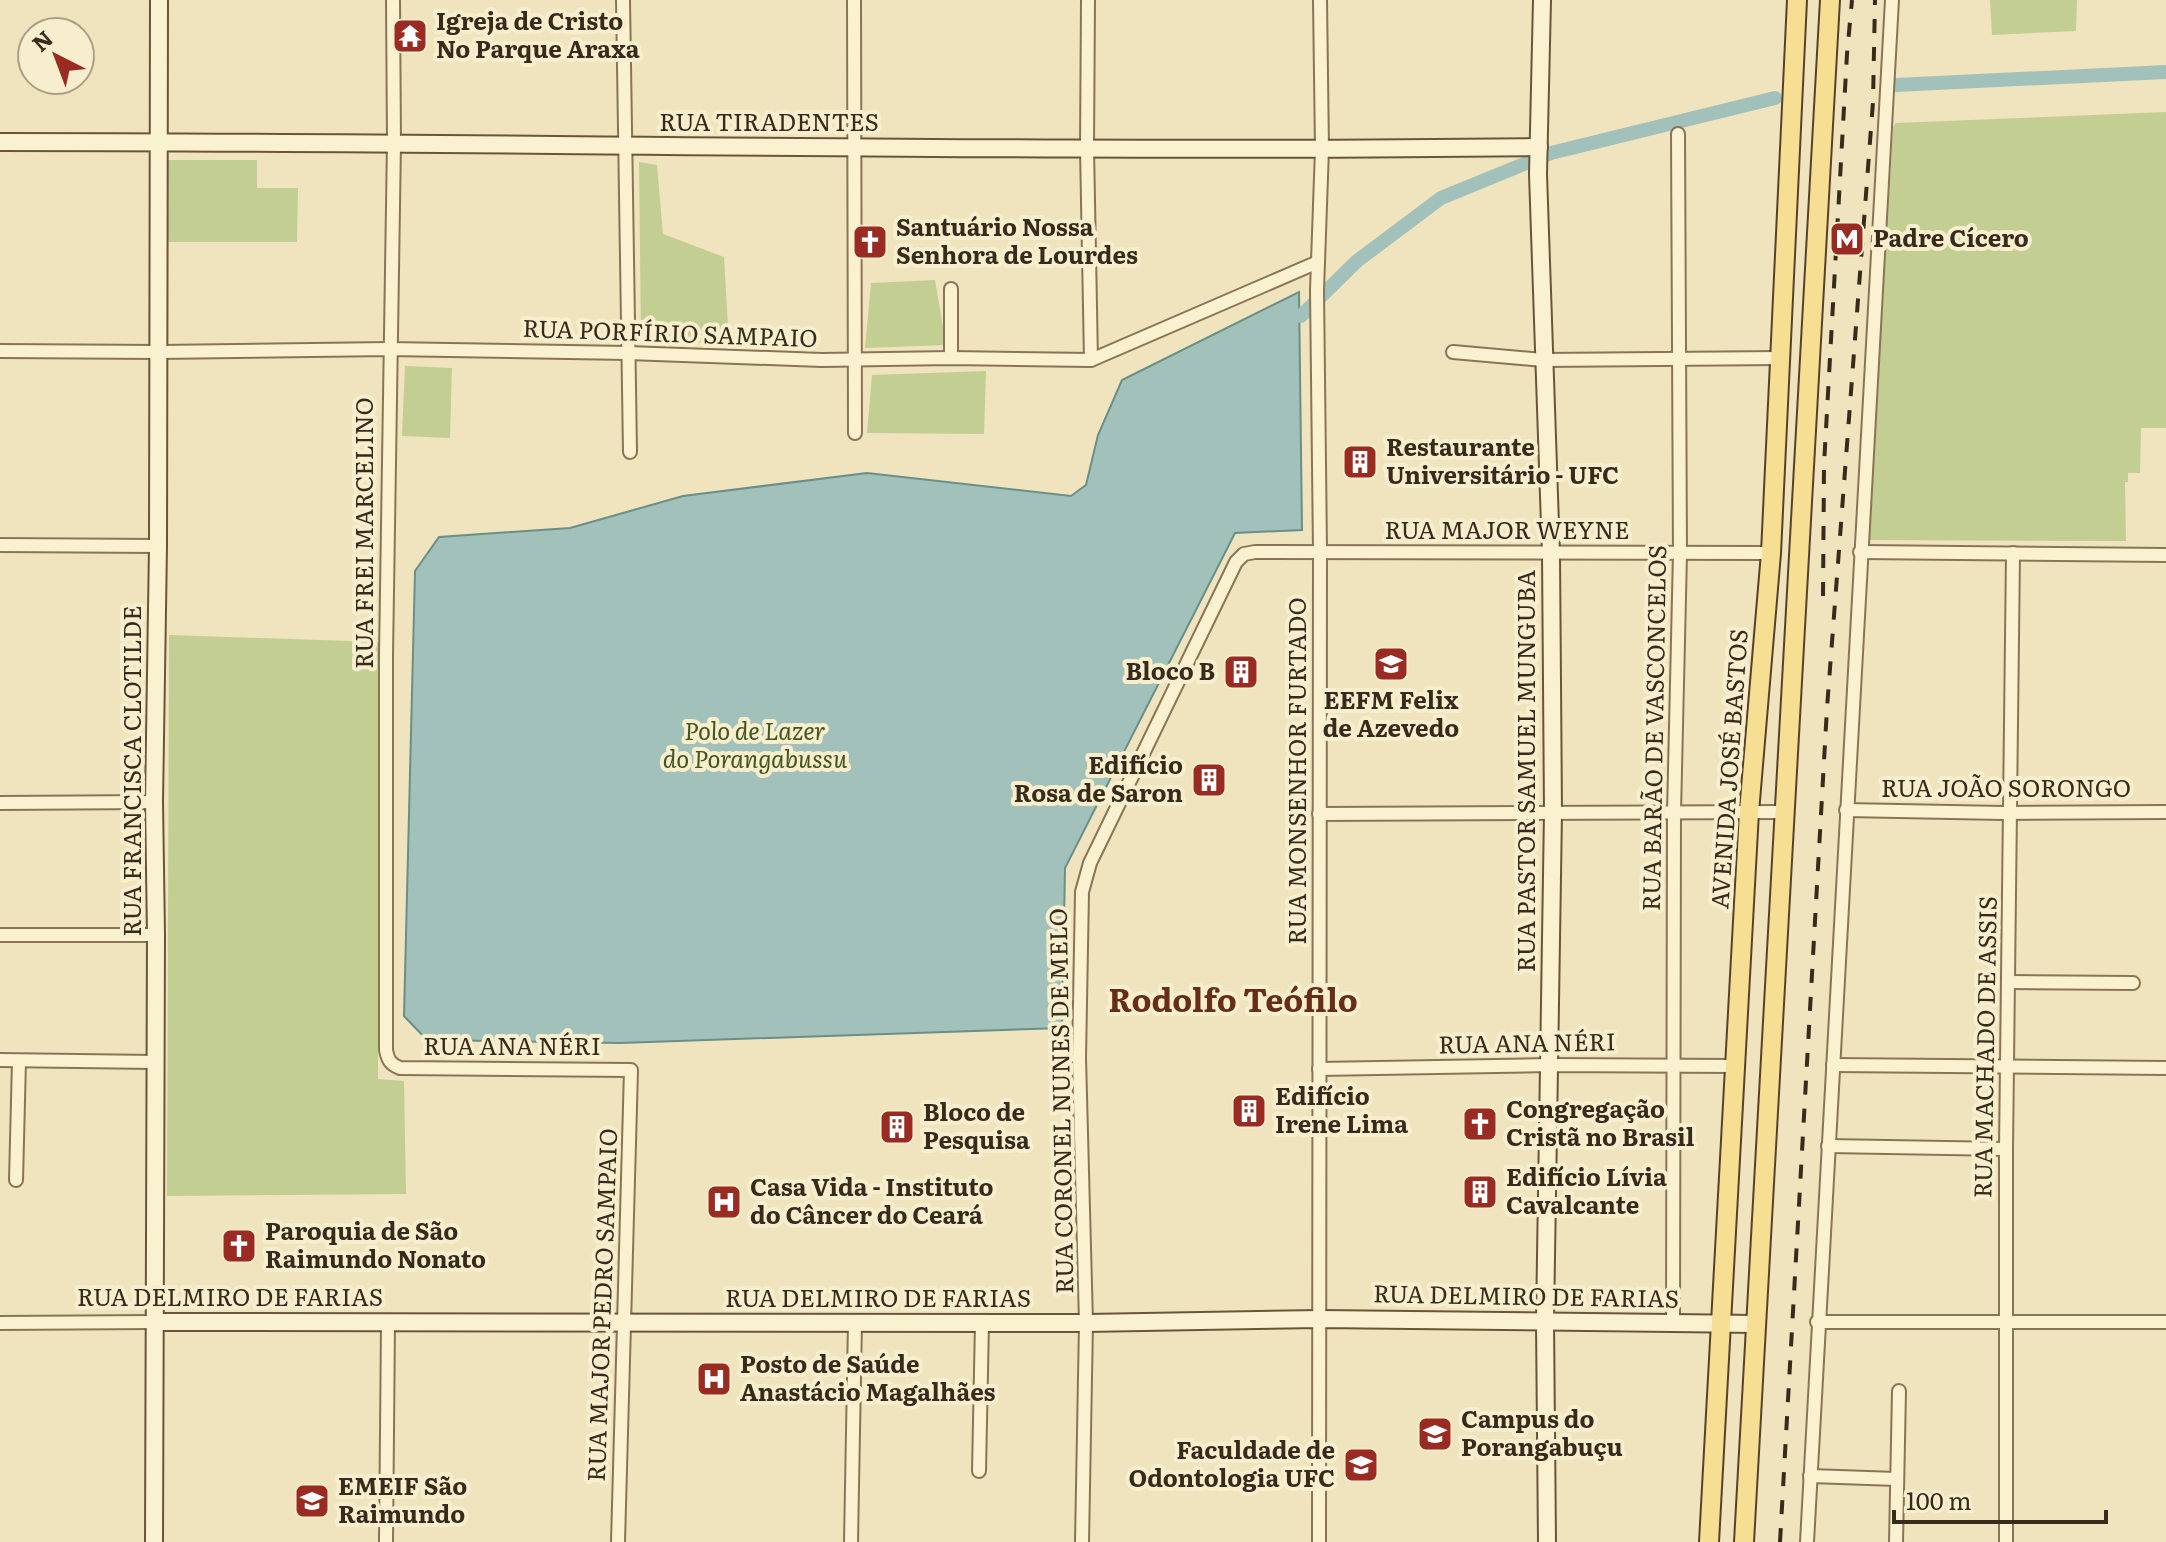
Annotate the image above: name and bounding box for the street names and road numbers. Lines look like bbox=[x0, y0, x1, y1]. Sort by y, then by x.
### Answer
street label: RUA TIRADENTES bbox=[659, 103, 879, 138]
street label: RUA PORFÍRIO SAMPAIO bbox=[522, 309, 818, 354]
street label: RUA FREI MARCELINO bbox=[345, 397, 380, 669]
street label: RUA MAJOR WEYNE bbox=[1384, 511, 1630, 546]
street label: RUA BARÃO DE VASCONCELOS bbox=[1632, 545, 1673, 911]
street label: RUA PASTOR SAMUEL MUNGUBA bbox=[1507, 570, 1542, 972]
street label: RUA MONSENHOR FURTADO bbox=[1278, 597, 1313, 945]
street label: RUA FRANCISCA CLOTILDE bbox=[113, 605, 148, 937]
street label: AVENIDA JOSÉ BASTOS bbox=[1700, 628, 1755, 910]
street label: RUA JOÃO SORONGO bbox=[1881, 769, 2131, 804]
street label: RUA MACHADO DE ASSIS bbox=[1963, 896, 2004, 1198]
street label: RUA CORONEL NUNES DE MELO bbox=[1039, 908, 1080, 1294]
street label: RUA ANA NÉRI bbox=[1438, 1022, 1616, 1061]
street label: RUA ANA NÉRI bbox=[423, 1027, 601, 1062]
street label: RUA MAJOR PEDRO SAMPAIO bbox=[577, 1128, 624, 1482]
street label: RUA DELMIRO DE FARIAS bbox=[1373, 1274, 1679, 1315]
street label: RUA DELMIRO DE FARIAS bbox=[77, 1278, 383, 1313]
street label: RUA DELMIRO DE FARIAS bbox=[725, 1279, 1031, 1314]

